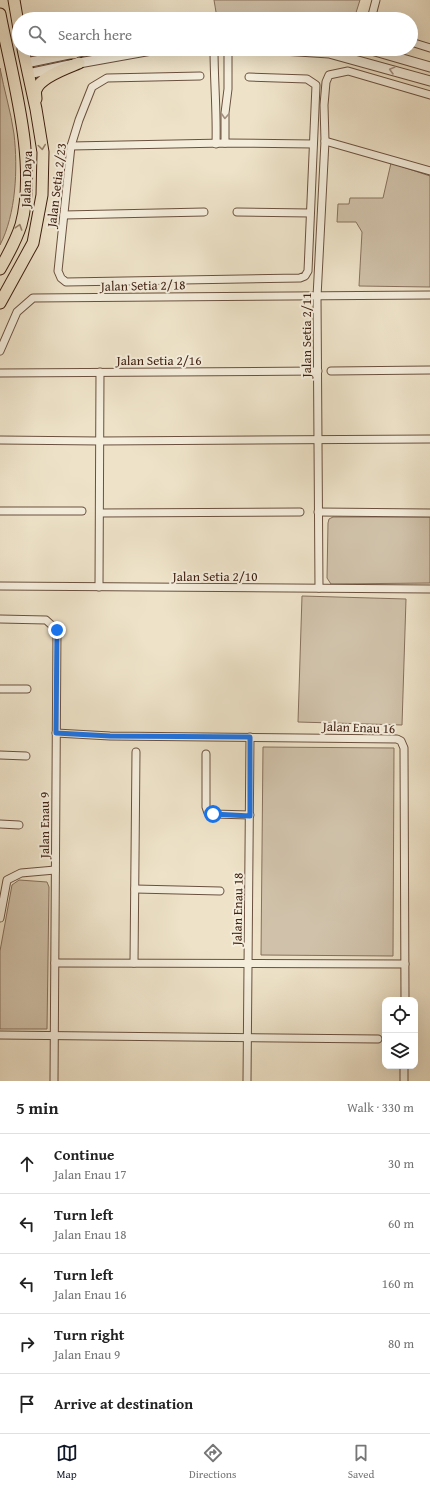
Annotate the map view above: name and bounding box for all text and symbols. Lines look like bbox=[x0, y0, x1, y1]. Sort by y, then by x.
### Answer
search box bbox=[12, 12, 418, 56]
icon: search bbox=[26, 23, 48, 45]
text: Search here bbox=[58, 24, 132, 45]
one-way arrow bbox=[389, 67, 396, 75]
one-way arrow bbox=[221, 113, 230, 119]
street label: Jalan Setia 2/23 bbox=[42, 142, 71, 230]
one-way arrow bbox=[37, 144, 46, 150]
street label: Jalan Daya bbox=[16, 150, 37, 210]
one-way arrow bbox=[14, 224, 23, 231]
street label: Jalan Setia 2/18 bbox=[98, 275, 186, 296]
street label: Jalan Setia 2/11 bbox=[297, 293, 316, 379]
street label: Jalan Setia 2/16 bbox=[115, 351, 201, 370]
street label: Jalan Setia 2/10 bbox=[171, 567, 257, 586]
route end bbox=[48, 621, 66, 639]
street label: Jalan Enau 16 bbox=[320, 717, 396, 738]
street label: Jalan Enau 9 bbox=[35, 792, 54, 860]
route start bbox=[204, 805, 222, 823]
street label: Jalan Enau 18 bbox=[227, 873, 248, 947]
map controls bbox=[382, 997, 418, 1069]
button: locate bbox=[382, 997, 418, 1033]
button: layers bbox=[382, 1033, 418, 1069]
text: 5 min bbox=[16, 1095, 58, 1120]
text: Walk · 330 m bbox=[347, 1098, 414, 1117]
text: Continue bbox=[54, 1144, 115, 1165]
icon: ahead bbox=[16, 1153, 38, 1175]
text: 30 m bbox=[388, 1154, 414, 1173]
text: Jalan Enau 17 bbox=[54, 1165, 127, 1184]
text: Turn left bbox=[54, 1204, 113, 1225]
icon: left bbox=[16, 1213, 38, 1235]
text: 60 m bbox=[388, 1214, 414, 1233]
text: Jalan Enau 18 bbox=[54, 1225, 127, 1244]
text: Turn left bbox=[54, 1264, 113, 1285]
icon: left bbox=[16, 1273, 38, 1295]
text: 160 m bbox=[382, 1274, 414, 1293]
text: Jalan Enau 16 bbox=[54, 1285, 127, 1304]
text: Turn right bbox=[54, 1324, 125, 1345]
icon: right bbox=[16, 1333, 38, 1355]
text: 80 m bbox=[388, 1334, 414, 1353]
text: Jalan Enau 9 bbox=[54, 1345, 120, 1364]
icon: arrive bbox=[16, 1393, 38, 1415]
text: Arrive at destination bbox=[54, 1393, 193, 1414]
tab: Map bbox=[56, 1442, 78, 1482]
tab: Directions bbox=[189, 1442, 236, 1482]
tab: Saved bbox=[348, 1442, 374, 1482]

